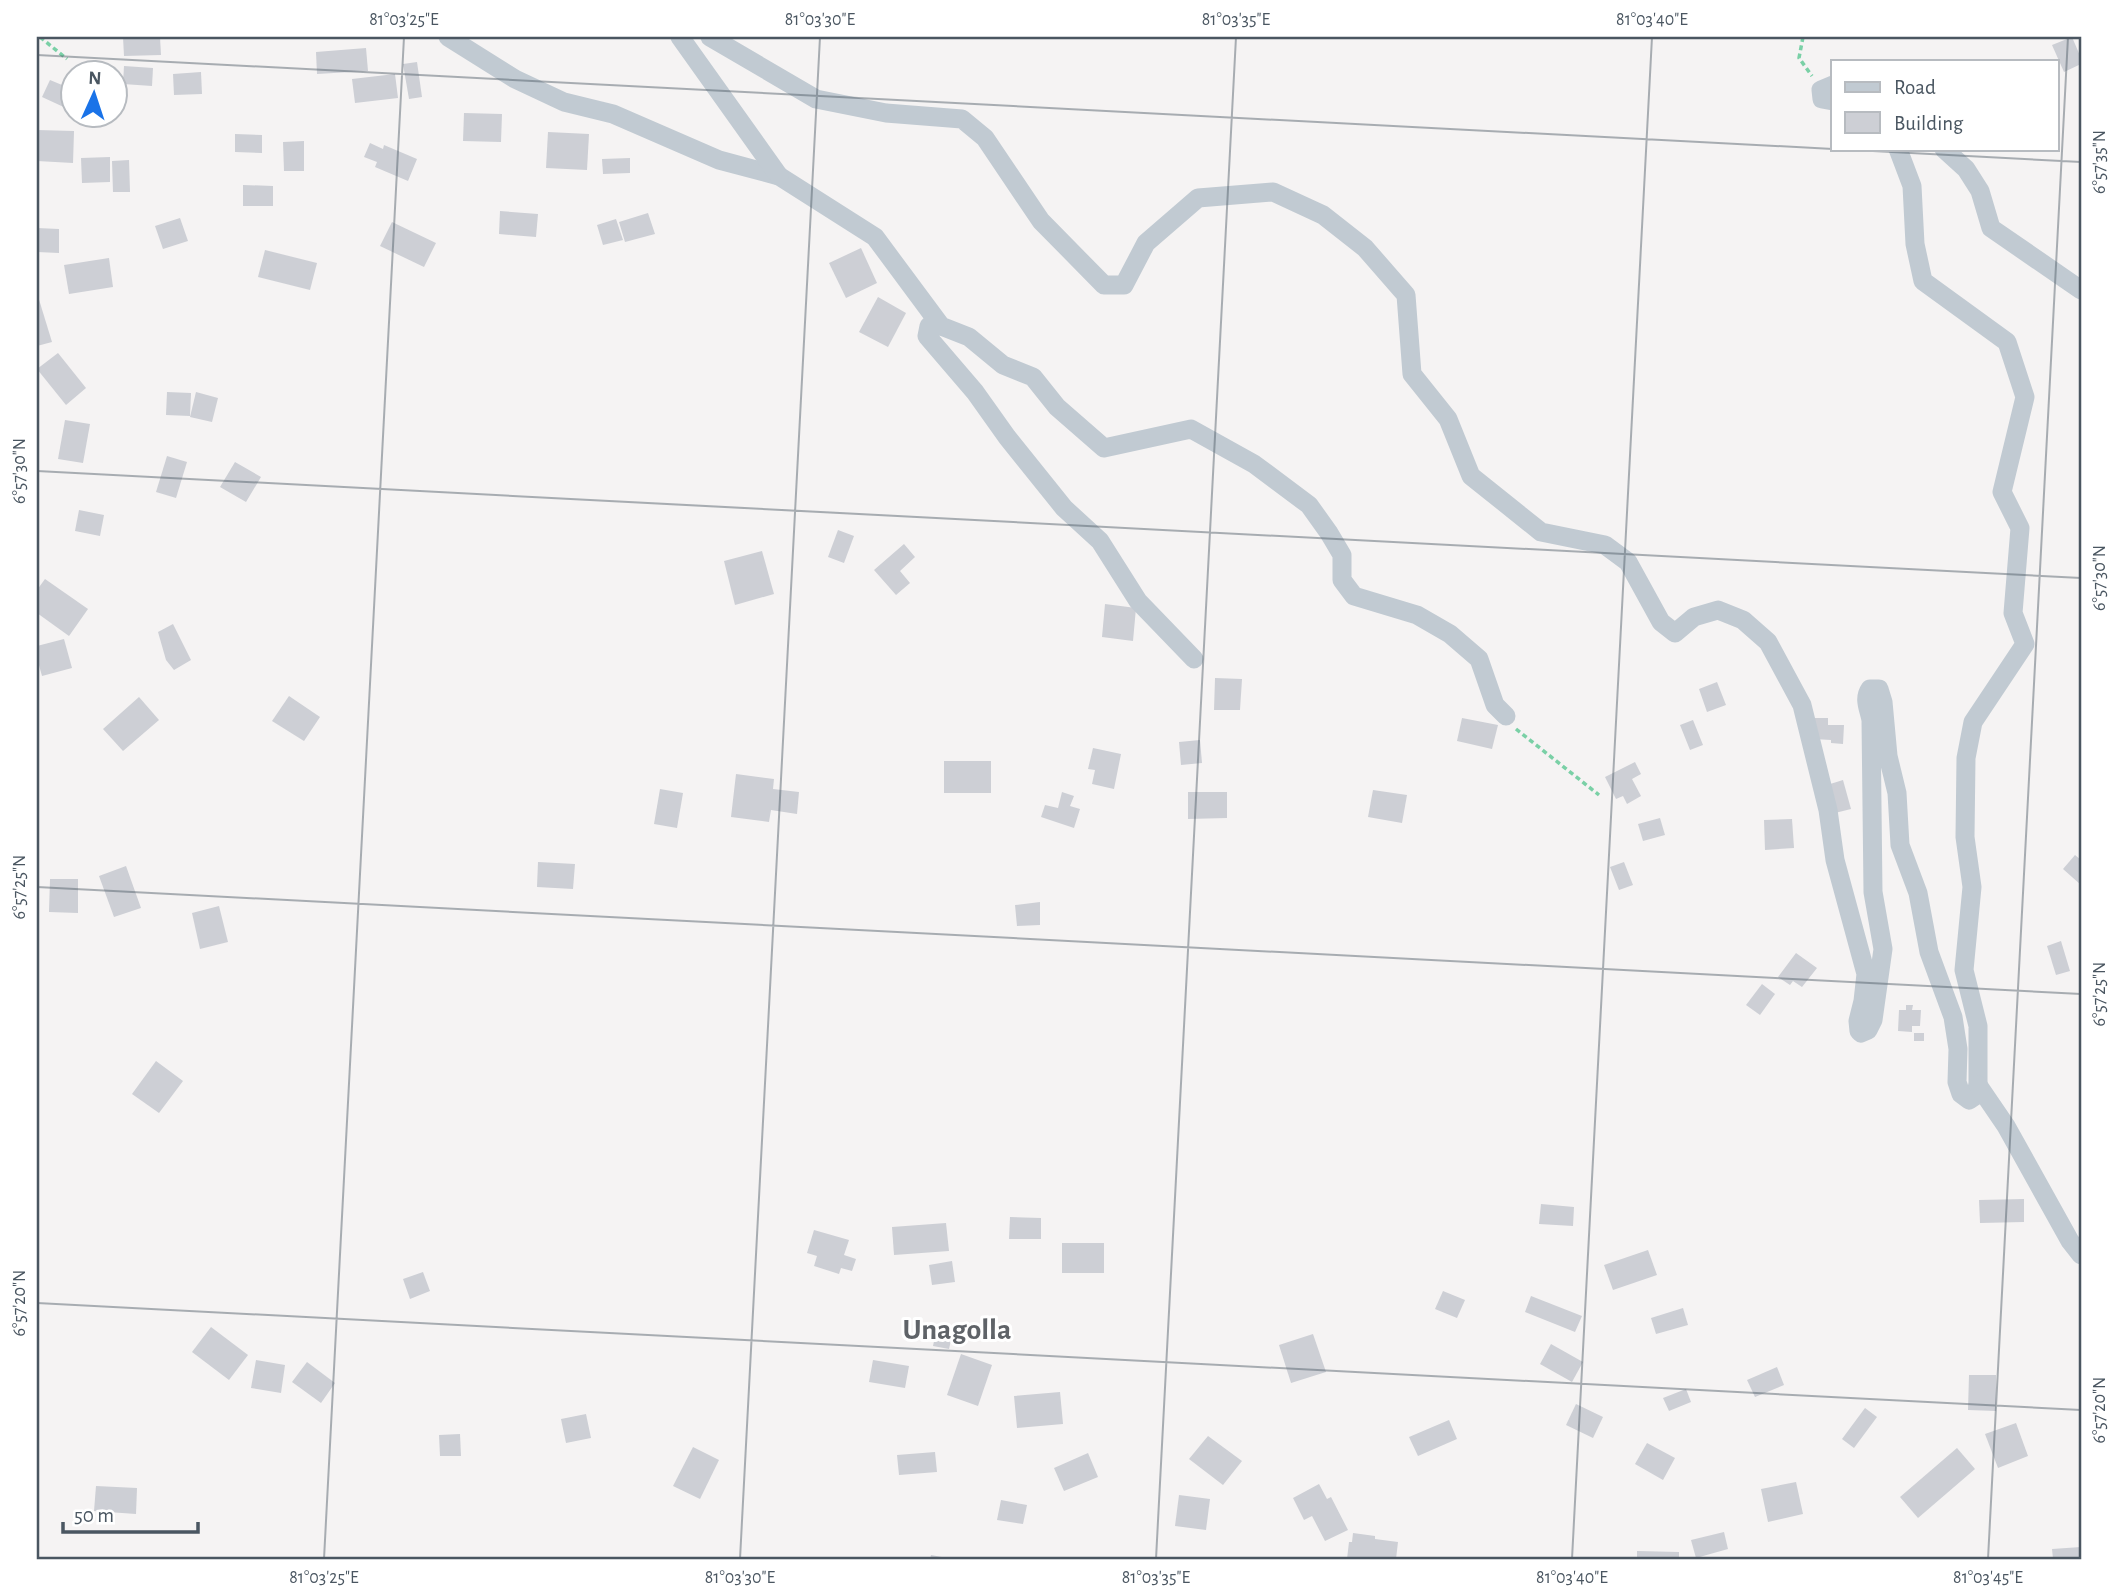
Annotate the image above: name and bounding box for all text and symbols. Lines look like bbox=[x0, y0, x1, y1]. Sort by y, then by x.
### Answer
text: 81°03'25"E bbox=[369, 11, 439, 29]
text: 81°03'30"E bbox=[785, 11, 856, 29]
text: 81°03'35"E bbox=[1202, 11, 1271, 29]
text: 81°03'40"E bbox=[1616, 11, 1688, 29]
north arrow bbox=[60, 60, 130, 130]
legend bbox=[1831, 60, 2058, 150]
text: N bbox=[88, 69, 102, 88]
text: Road bbox=[1894, 77, 1936, 98]
text: Building bbox=[1894, 113, 1964, 134]
text: 6°57'35"N bbox=[2091, 130, 2109, 194]
text: 6°57'30"N bbox=[11, 438, 29, 504]
text: 6°57'30"N bbox=[2091, 545, 2109, 611]
text: 6°57'25"N bbox=[11, 855, 29, 919]
text: 6°57'25"N bbox=[2091, 962, 2109, 1026]
text: 6°57'20"N bbox=[11, 1270, 29, 1336]
district label: Unagolla bbox=[903, 1315, 1011, 1345]
text: 6°57'20"N bbox=[2091, 1377, 2109, 1443]
scale bar bbox=[63, 1491, 198, 1535]
text: 50 m bbox=[74, 1505, 114, 1526]
text: 81°03'25"E bbox=[289, 1569, 359, 1587]
text: 81°03'30"E bbox=[705, 1569, 776, 1587]
text: 81°03'35"E bbox=[1122, 1569, 1191, 1587]
text: 81°03'40"E bbox=[1536, 1569, 1608, 1587]
text: 81°03'45"E bbox=[1953, 1569, 2023, 1587]

